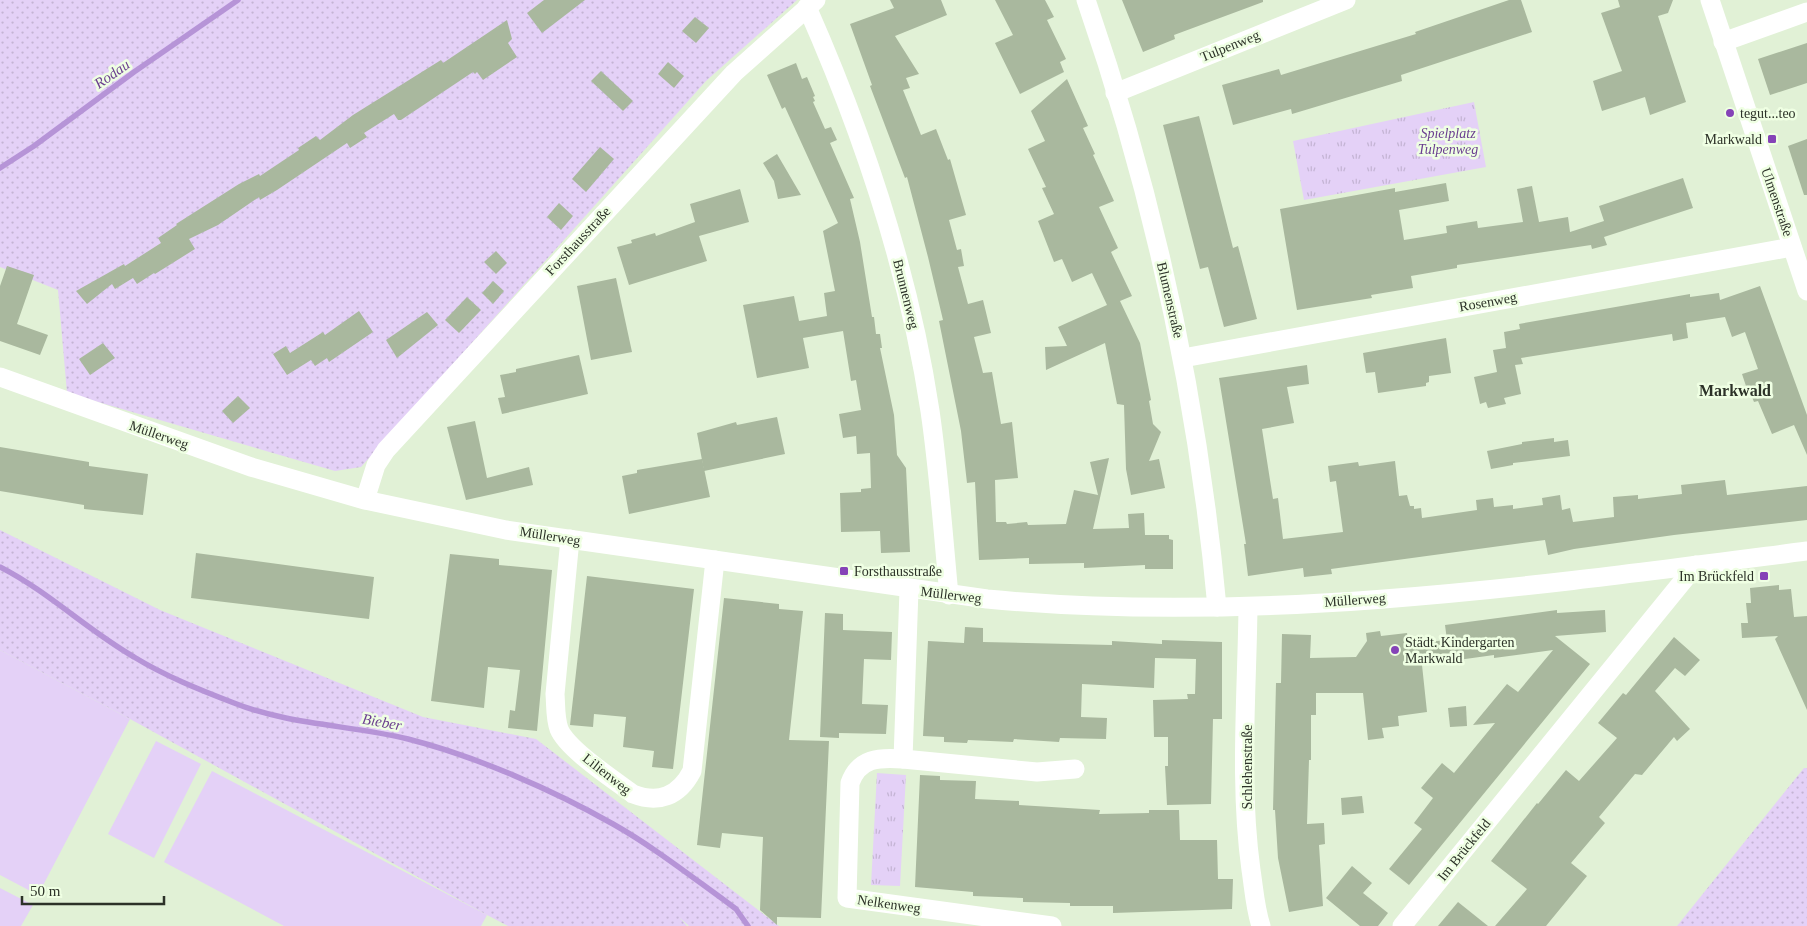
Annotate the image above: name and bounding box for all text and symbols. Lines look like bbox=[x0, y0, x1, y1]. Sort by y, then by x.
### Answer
street label: Tulpenweg bbox=[1198, 27, 1262, 65]
water label: Rodau bbox=[91, 56, 133, 92]
place label: tegut...teo bbox=[1740, 106, 1796, 121]
marker: tegut...teo bbox=[1724, 107, 1736, 119]
park label: Spielplatz Tulpenweg bbox=[1418, 126, 1478, 157]
place label: Markwald bbox=[1704, 132, 1762, 147]
marker: Markwald bbox=[1766, 133, 1778, 145]
street label: Ulmenstraße bbox=[1758, 166, 1796, 238]
street label: Forsthausstraße bbox=[543, 204, 613, 278]
street label: Brunnenweg bbox=[890, 257, 922, 331]
street label: Blumenstraße bbox=[1154, 260, 1186, 340]
street label: Rosenweg bbox=[1458, 290, 1518, 314]
district label: Markwald bbox=[1699, 382, 1771, 399]
street label: Müllerweg bbox=[128, 418, 190, 452]
street label: Müllerweg bbox=[518, 524, 582, 548]
place label: Forsthausstraße bbox=[854, 564, 942, 579]
marker: Forsthausstraße bbox=[838, 565, 850, 577]
place label: Im Brückfeld bbox=[1679, 569, 1754, 584]
marker: Im Brückfeld bbox=[1758, 570, 1770, 582]
street label: Müllerweg bbox=[920, 584, 982, 606]
street label: Müllerweg bbox=[1324, 590, 1386, 610]
place label: Städt. Kindergarten Markwald bbox=[1405, 635, 1514, 666]
marker: Städt. Kindergarten Markwald bbox=[1389, 644, 1401, 656]
water label: Bieber bbox=[361, 711, 403, 733]
street label: Schlehenstraße bbox=[1240, 725, 1255, 809]
street label: Lilienweg bbox=[580, 751, 634, 797]
street label: Im Brückfeld bbox=[1435, 816, 1493, 884]
scale bar bbox=[22, 874, 165, 906]
text: 50 m bbox=[30, 883, 61, 899]
street label: Nelkenweg bbox=[856, 892, 922, 916]

